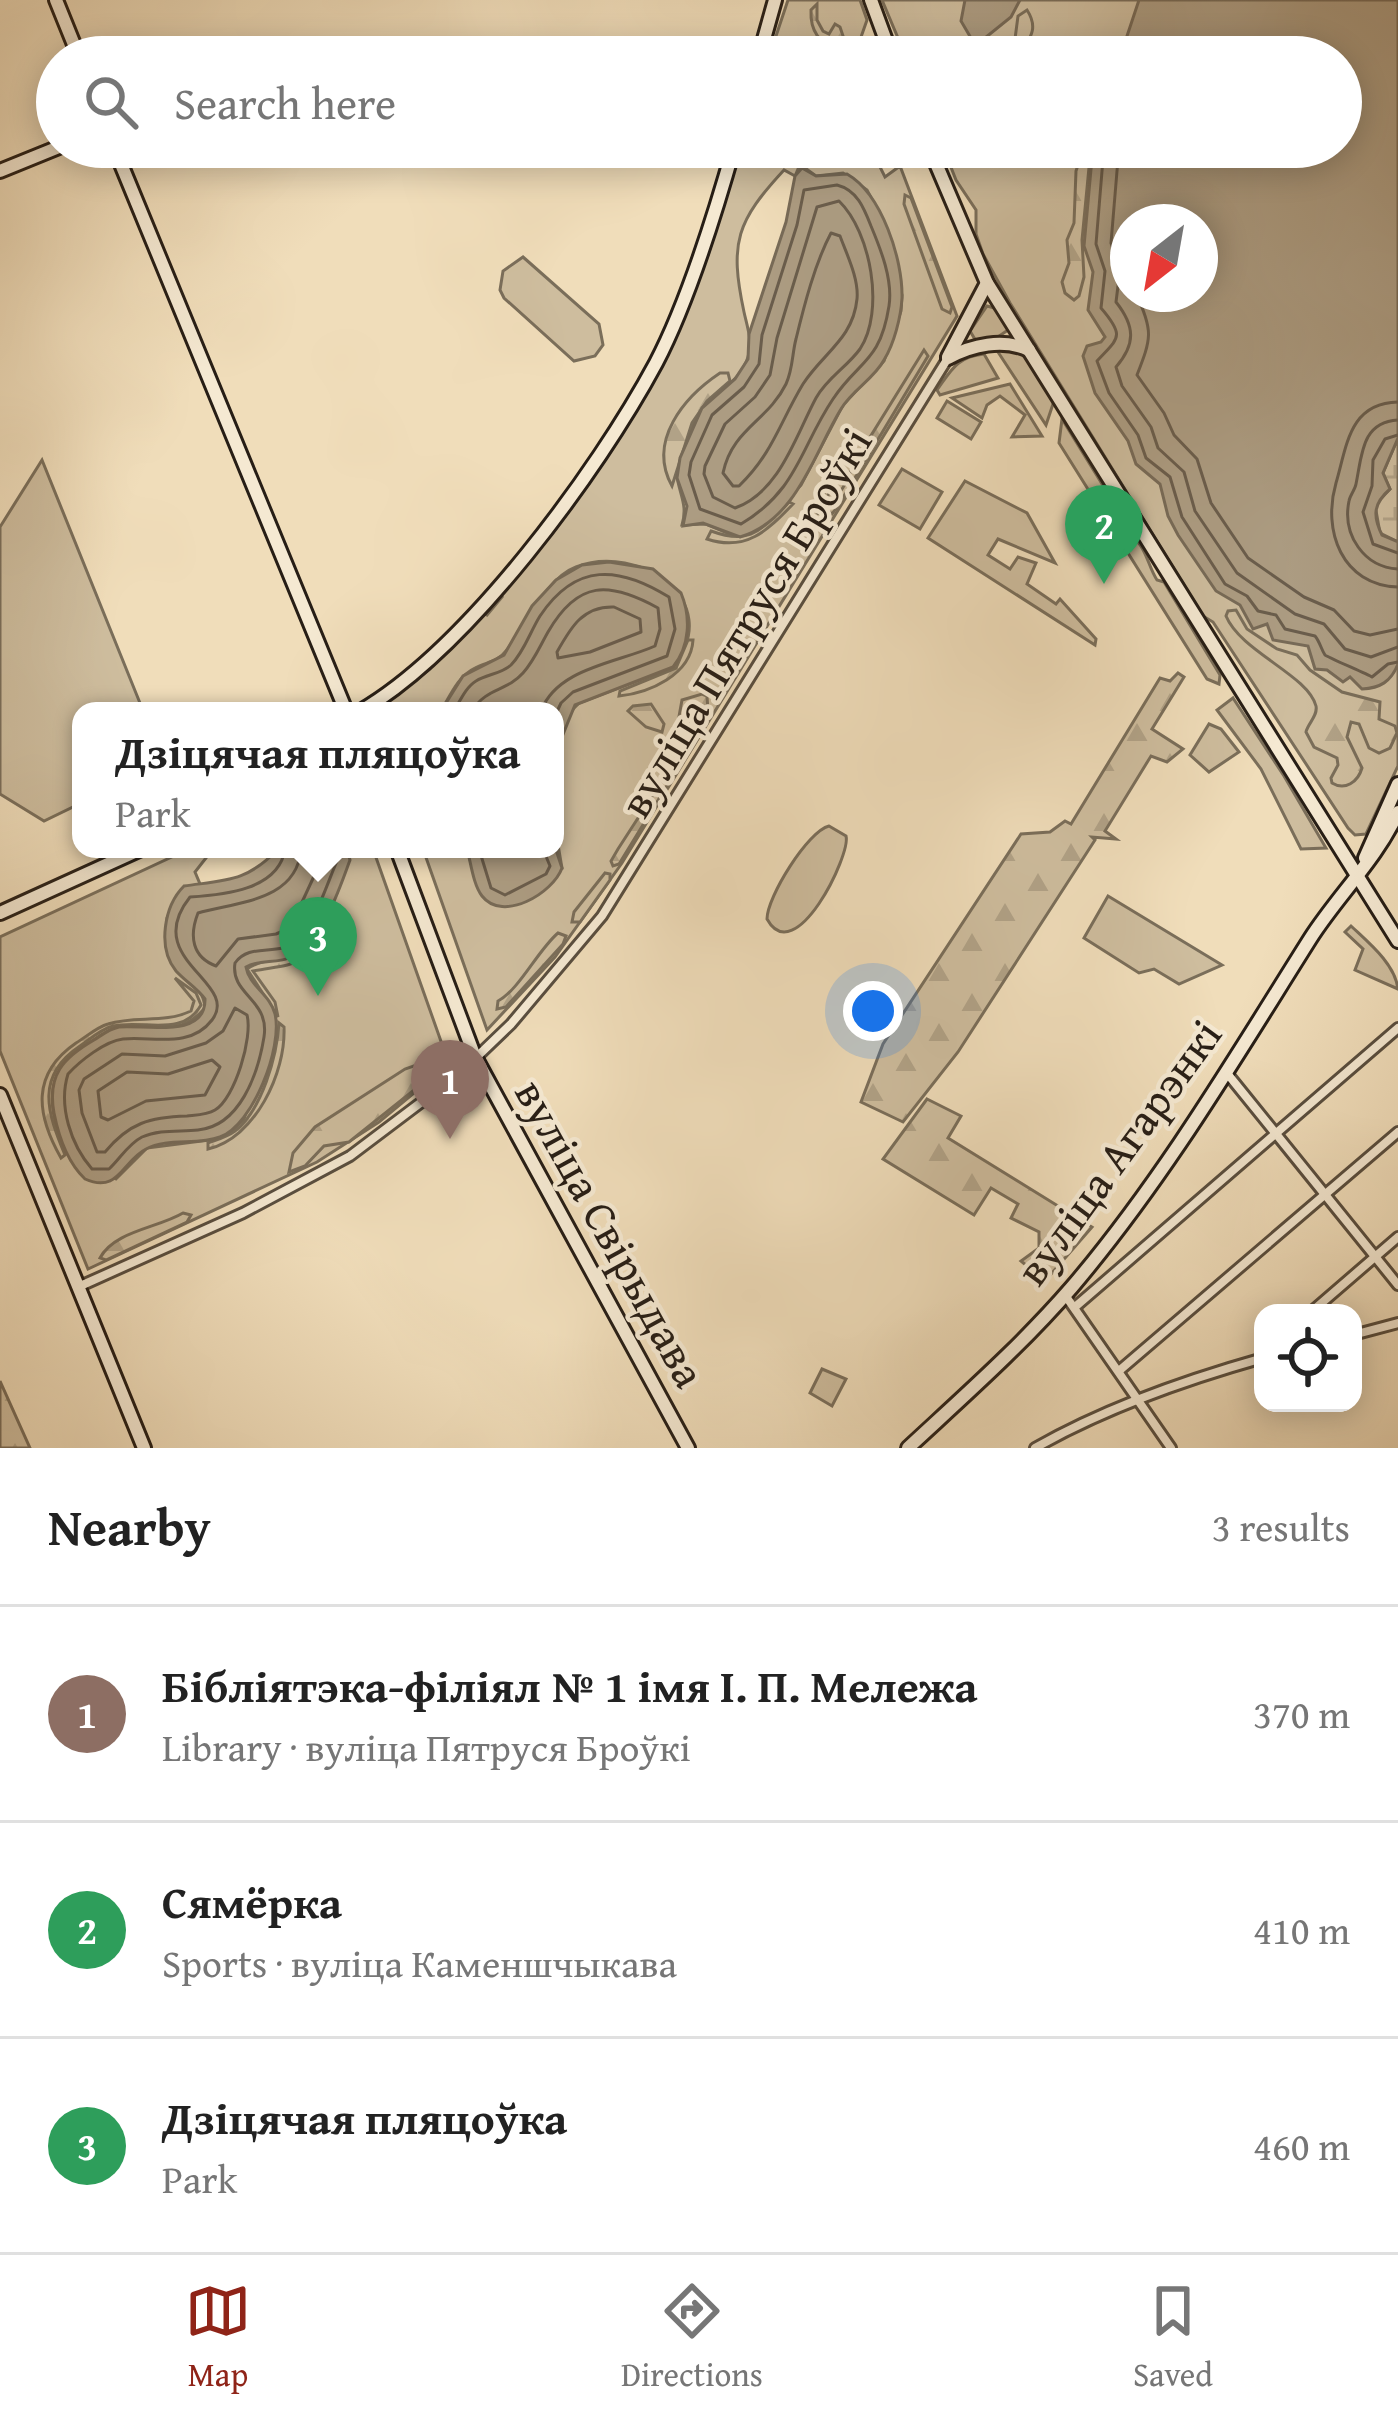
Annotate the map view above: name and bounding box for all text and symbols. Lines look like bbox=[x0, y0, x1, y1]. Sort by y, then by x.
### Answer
search box bbox=[36, 36, 1362, 168]
icon: search bbox=[78, 69, 144, 135]
text: Search here bbox=[174, 70, 396, 135]
north arrow bbox=[1110, 204, 1218, 312]
street label: вуліца Пятруся Броўкі bbox=[602, 415, 887, 829]
pin: 2 bbox=[1065, 485, 1143, 584]
popup bbox=[72, 702, 564, 858]
text: Дзіцячая пляцоўка bbox=[115, 719, 521, 784]
text: Park bbox=[115, 784, 191, 841]
pin: 3 bbox=[279, 897, 357, 996]
your location bbox=[843, 981, 903, 1041]
street label: вуліца Агарэнкі bbox=[999, 1005, 1236, 1298]
pin: 1 bbox=[411, 1040, 489, 1139]
street label: вуліца Свірыдава bbox=[500, 1067, 723, 1399]
map controls bbox=[1254, 1304, 1362, 1412]
button: locate bbox=[1254, 1304, 1362, 1412]
text: Nearby bbox=[48, 1489, 211, 1564]
text: 3 results bbox=[1212, 1498, 1350, 1555]
text: Бібліятэка-філіял № 1 імя І. П. Мележа bbox=[162, 1653, 978, 1718]
text: 1 bbox=[77, 1685, 97, 1742]
text: 370 m bbox=[1253, 1685, 1350, 1742]
text: Library · вуліца Пятруся Броўкі bbox=[162, 1718, 691, 1775]
text: Сямёрка bbox=[162, 1869, 342, 1934]
text: 2 bbox=[77, 1901, 97, 1958]
text: 410 m bbox=[1253, 1901, 1350, 1958]
text: Sports · вуліца Каменшчыкава bbox=[162, 1934, 677, 1991]
text: Дзіцячая пляцоўка bbox=[162, 2085, 567, 2150]
text: 3 bbox=[77, 2117, 97, 2174]
text: 460 m bbox=[1253, 2117, 1350, 2174]
text: Park bbox=[162, 2150, 237, 2207]
tab: Map bbox=[185, 2278, 251, 2398]
tab: Directions bbox=[621, 2278, 763, 2398]
tab: Saved bbox=[1133, 2278, 1213, 2398]

